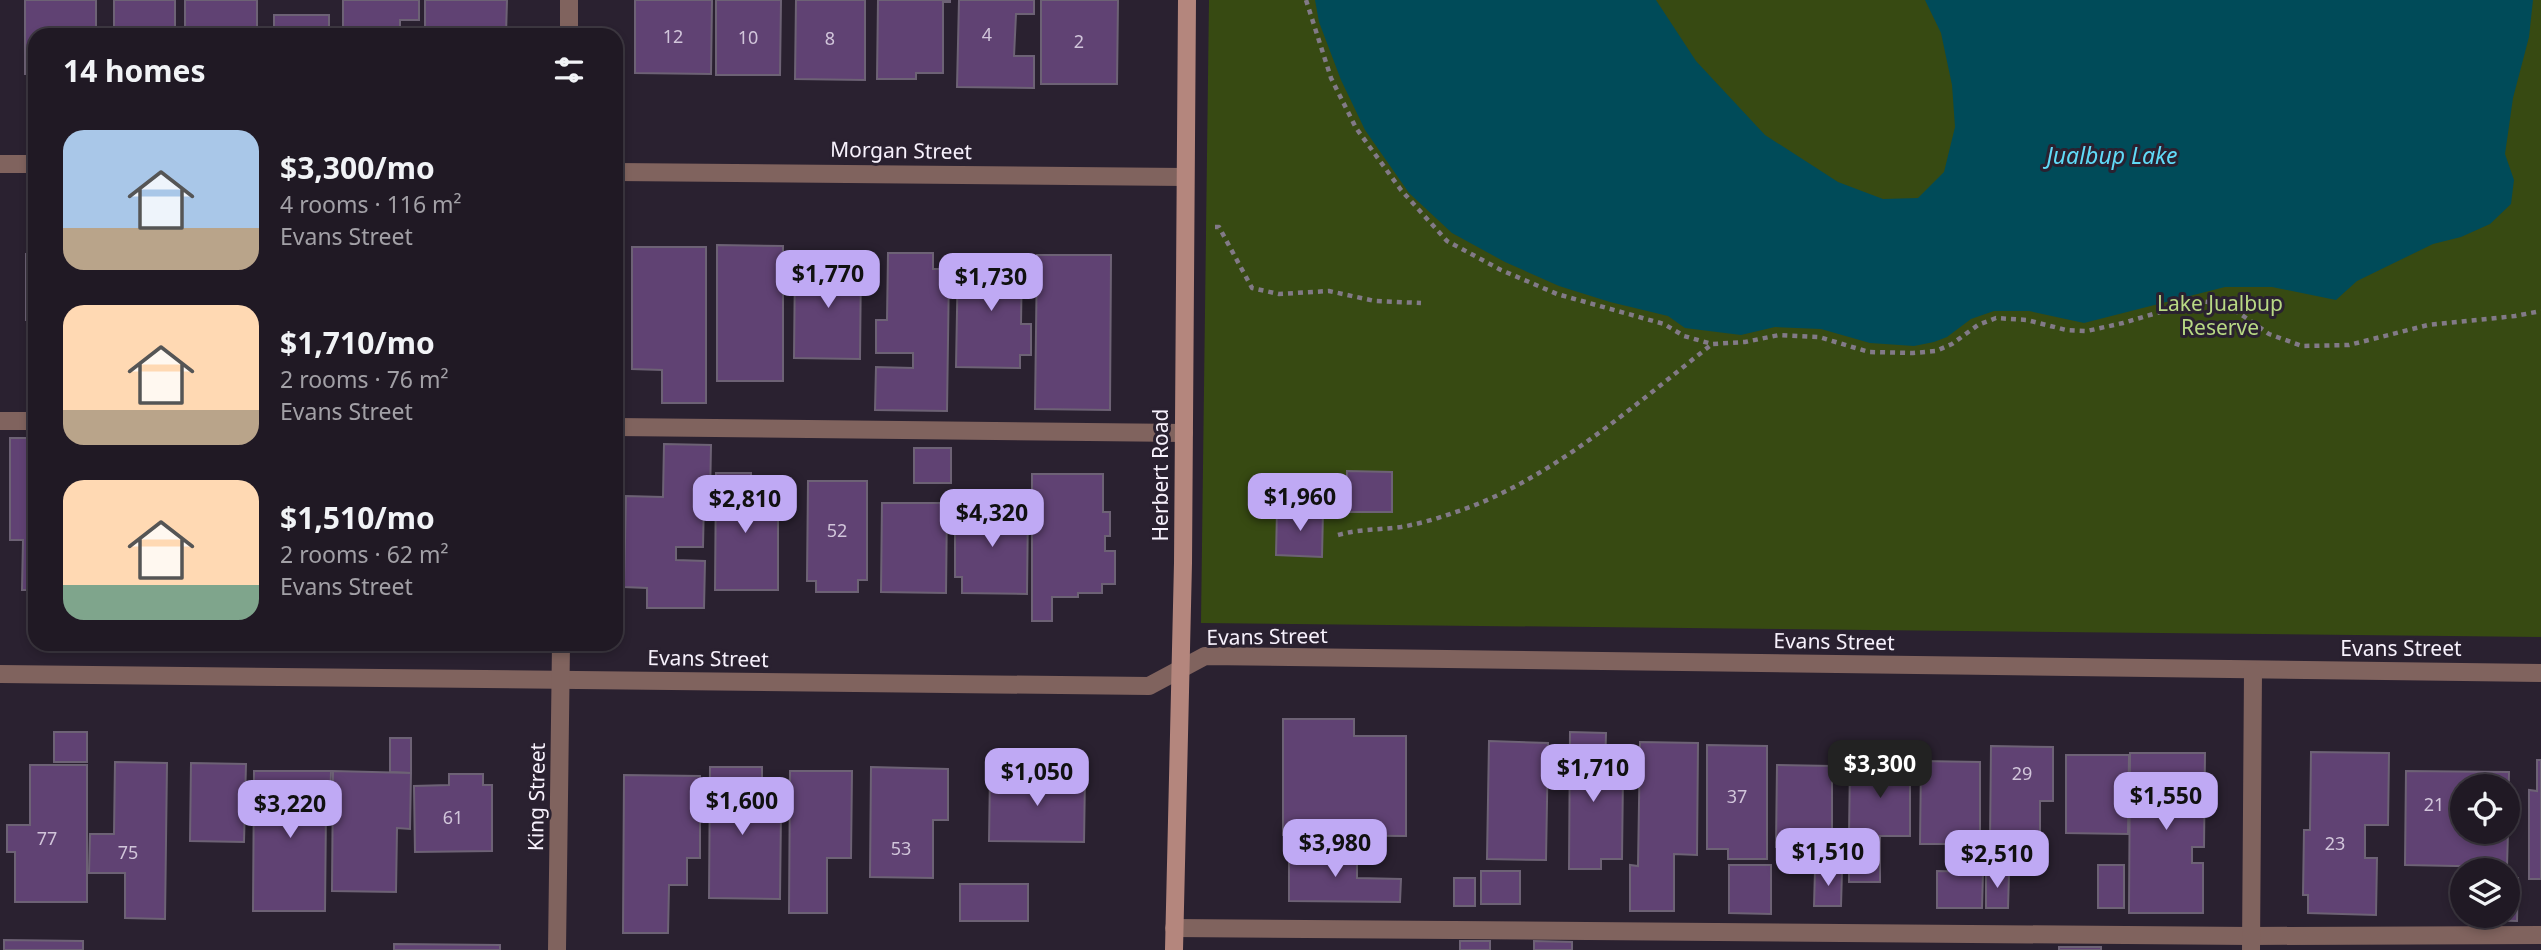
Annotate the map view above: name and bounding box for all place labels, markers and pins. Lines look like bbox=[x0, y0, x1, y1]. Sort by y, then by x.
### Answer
pin: $1,770 bbox=[771, 250, 885, 310]
pin: $1,730 bbox=[934, 254, 1048, 313]
pin: $1,960 bbox=[1243, 474, 1357, 533]
pin: $2,810 bbox=[688, 476, 802, 535]
pin: $4,320 bbox=[935, 490, 1049, 549]
pin: $3,300 bbox=[1823, 740, 1937, 800]
pin: $1,710 bbox=[1536, 744, 1650, 804]
pin: $1,050 bbox=[980, 748, 1094, 808]
pin: $1,550 bbox=[2109, 772, 2223, 832]
pin: $1,600 bbox=[685, 778, 799, 837]
pin: $3,220 bbox=[233, 780, 347, 840]
pin: $3,980 bbox=[1278, 820, 1392, 879]
pin: $1,510 bbox=[1771, 828, 1885, 888]
pin: $2,510 bbox=[1940, 830, 2054, 890]

